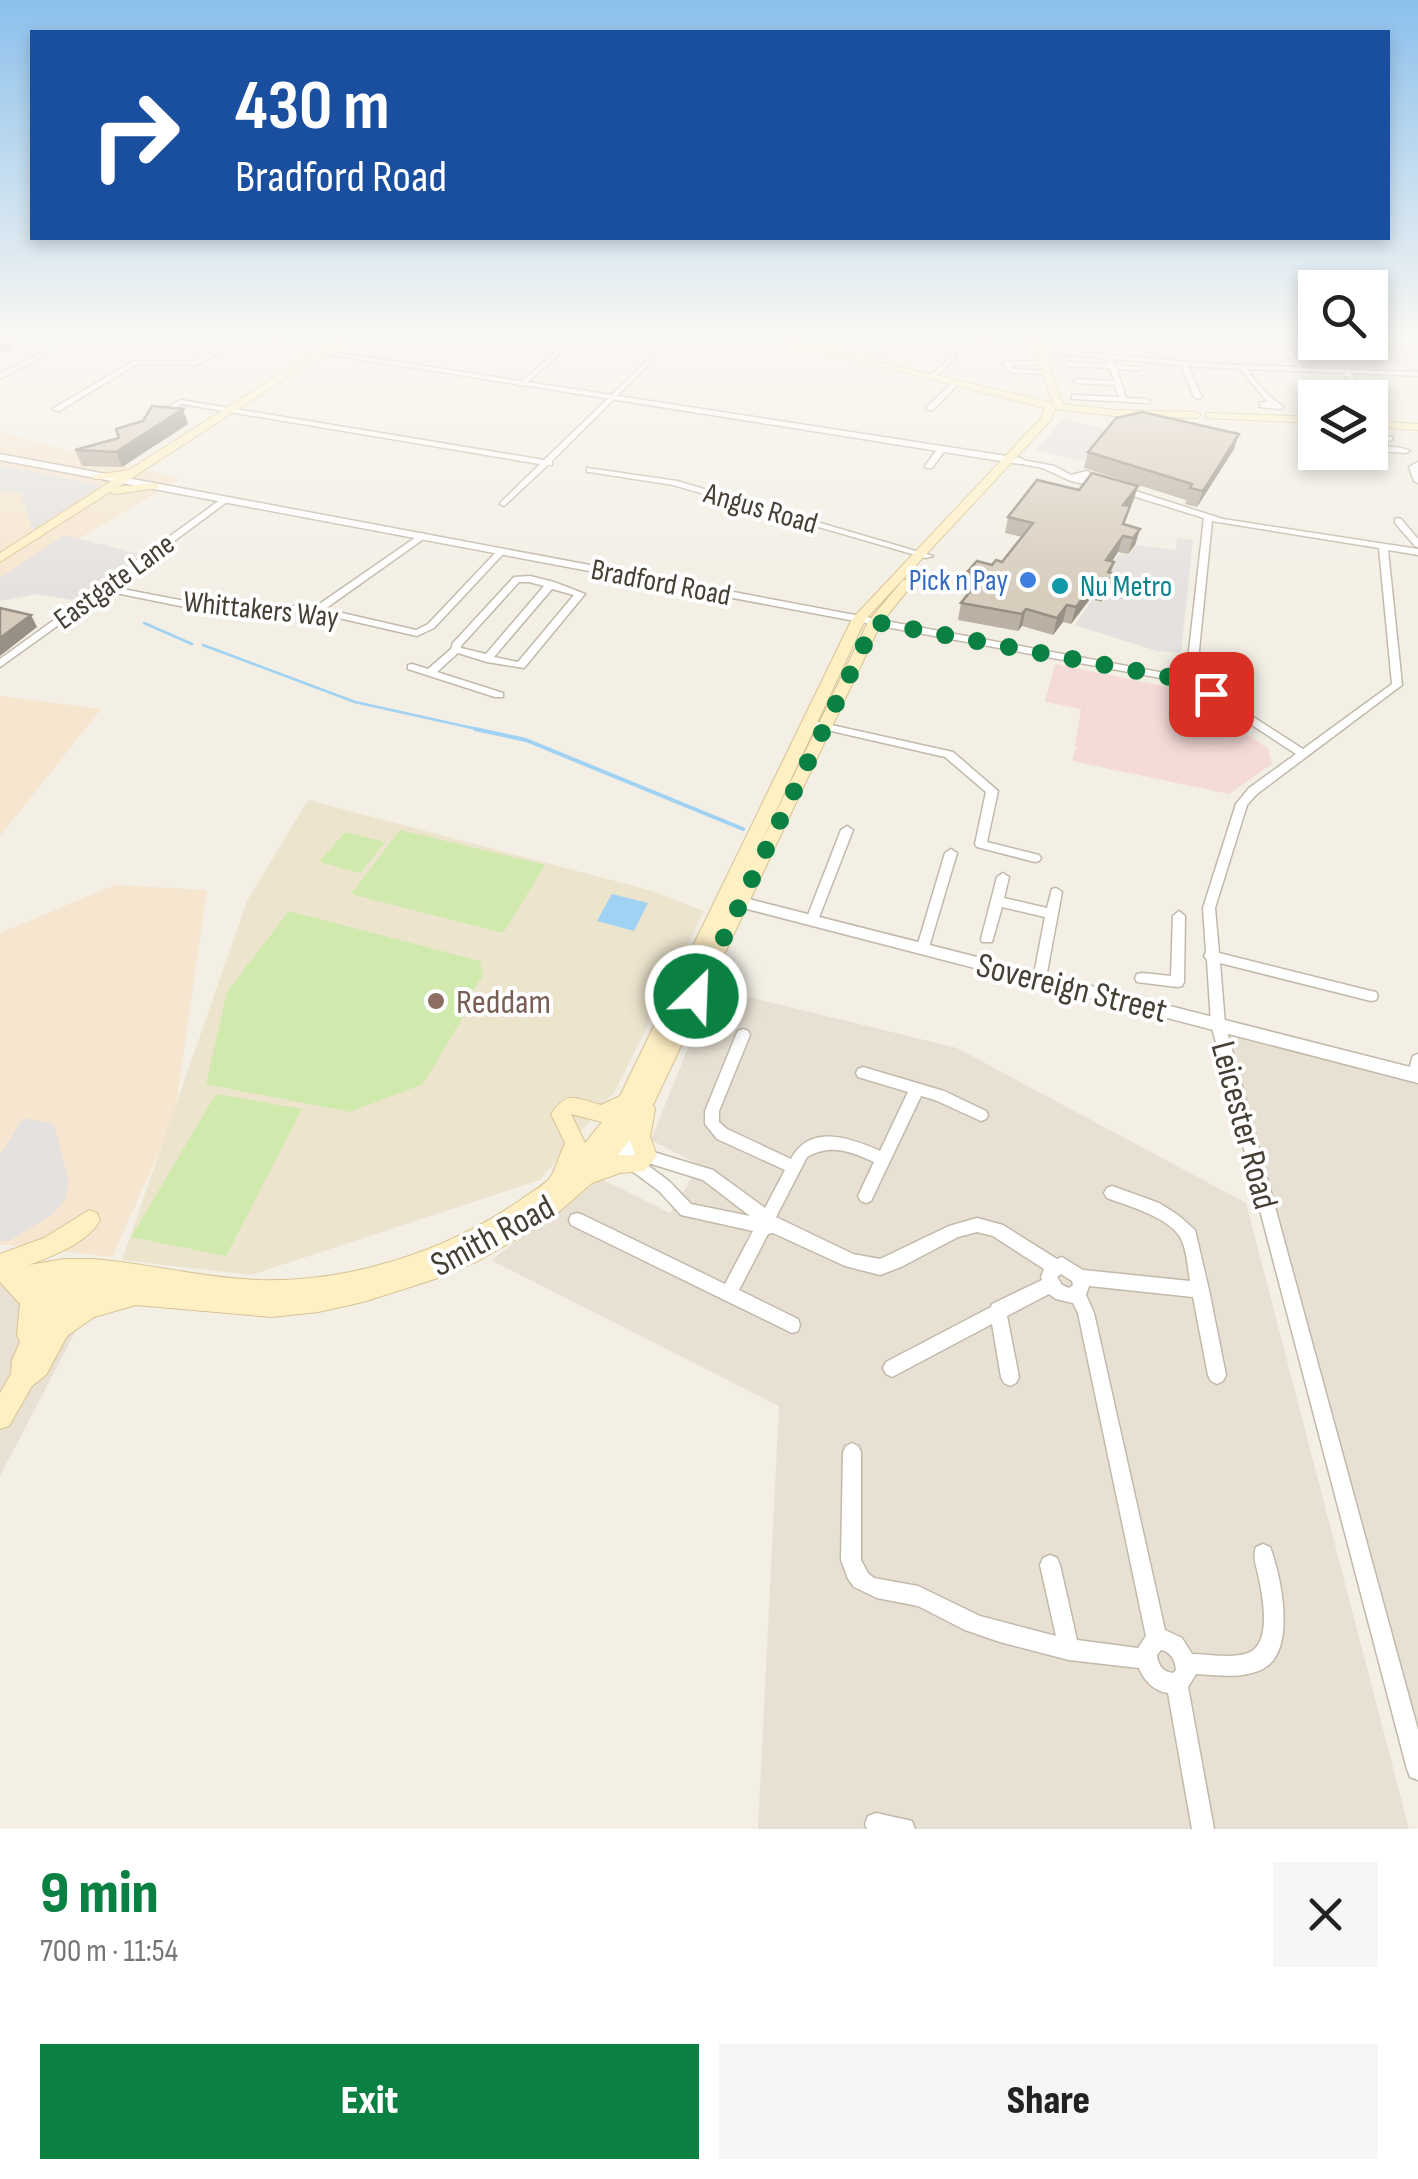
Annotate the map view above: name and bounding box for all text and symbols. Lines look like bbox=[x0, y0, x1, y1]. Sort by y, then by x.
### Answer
text: 430 m bbox=[235, 65, 390, 149]
icon: right bbox=[70, 70, 200, 200]
text: Bradford Road bbox=[235, 150, 447, 205]
map controls bbox=[1298, 270, 1388, 470]
button: search bbox=[1298, 270, 1388, 360]
button: layers bbox=[1298, 380, 1388, 470]
street label: Angus Road bbox=[699, 475, 822, 542]
street label: Eastgate Lane bbox=[47, 526, 182, 637]
street label: Bradford Road bbox=[588, 552, 734, 614]
place label: Pick n Pay bbox=[909, 563, 1008, 599]
marker: Pick n Pay bbox=[1017, 569, 1039, 591]
place label: Nu Metro bbox=[1080, 569, 1172, 605]
marker: Nu Metro bbox=[1049, 575, 1071, 597]
street label: Whittakers Way bbox=[181, 584, 341, 636]
pin bbox=[1169, 652, 1254, 737]
icon: arrive bbox=[1184, 667, 1239, 722]
position arrow bbox=[644, 944, 748, 1048]
street label: Sovereign Street bbox=[972, 944, 1171, 1033]
place label: Reddam bbox=[456, 981, 551, 1024]
marker: Reddam bbox=[425, 990, 447, 1012]
street label: Leicester Road bbox=[1201, 1037, 1287, 1214]
street label: Smith Road bbox=[424, 1186, 562, 1287]
text: 9 min bbox=[40, 1858, 159, 1930]
button: close bbox=[1273, 1862, 1378, 1967]
text: 700 m · 11:54 bbox=[40, 1932, 178, 1971]
button: Exit bbox=[40, 2044, 699, 2159]
button: Share bbox=[719, 2044, 1378, 2159]

